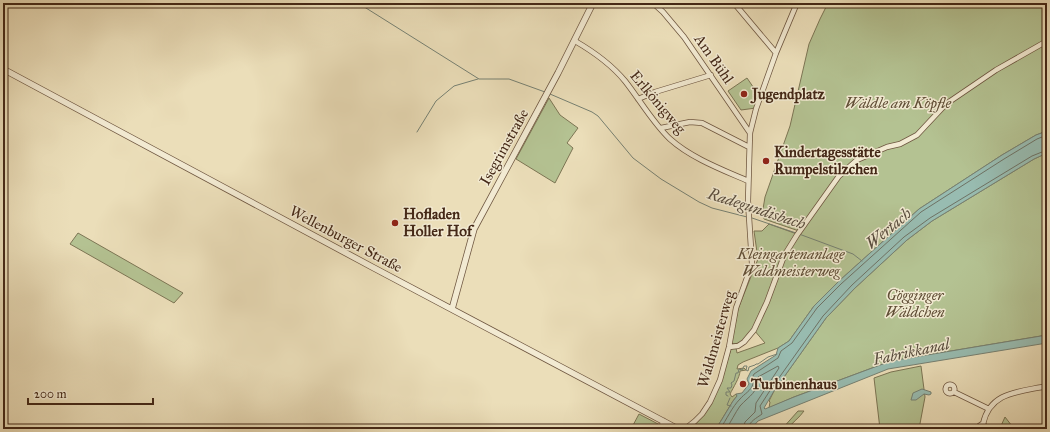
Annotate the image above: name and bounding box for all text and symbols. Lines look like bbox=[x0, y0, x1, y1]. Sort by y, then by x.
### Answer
street label: Am Bühl bbox=[690, 30, 738, 88]
street label: Erlkönigweg bbox=[626, 67, 690, 138]
place label: Jugendplatz bbox=[750, 85, 825, 104]
marker: Jugendplatz bbox=[739, 89, 749, 99]
park label: Wäldle am Köpfle bbox=[845, 94, 951, 113]
street label: Isegrimstraße bbox=[476, 106, 532, 188]
place label: Kindertagesstätte Rumpelstilzchen bbox=[774, 143, 881, 179]
marker: Kindertagesstätte Rumpelstilzchen bbox=[761, 156, 771, 166]
water label: Radegundisbach bbox=[705, 183, 808, 233]
street label: Wellenburger Straße bbox=[287, 202, 405, 276]
water label: Wertach bbox=[862, 204, 915, 253]
place label: Hofladen Holler Hof bbox=[403, 205, 475, 240]
marker: Hofladen Holler Hof bbox=[390, 218, 400, 228]
park label: Kleingartenanlage Waldmeisterweg bbox=[736, 245, 845, 280]
park label: Gögginger Wäldchen bbox=[885, 286, 945, 321]
street label: Waldmeisterweg bbox=[694, 287, 739, 390]
water label: Fabrikkanal bbox=[870, 334, 953, 369]
place label: Turbinenhaus bbox=[750, 375, 837, 393]
marker: Turbinenhaus bbox=[738, 379, 748, 389]
scale bar bbox=[28, 380, 153, 406]
text: 200 m bbox=[34, 387, 67, 401]

